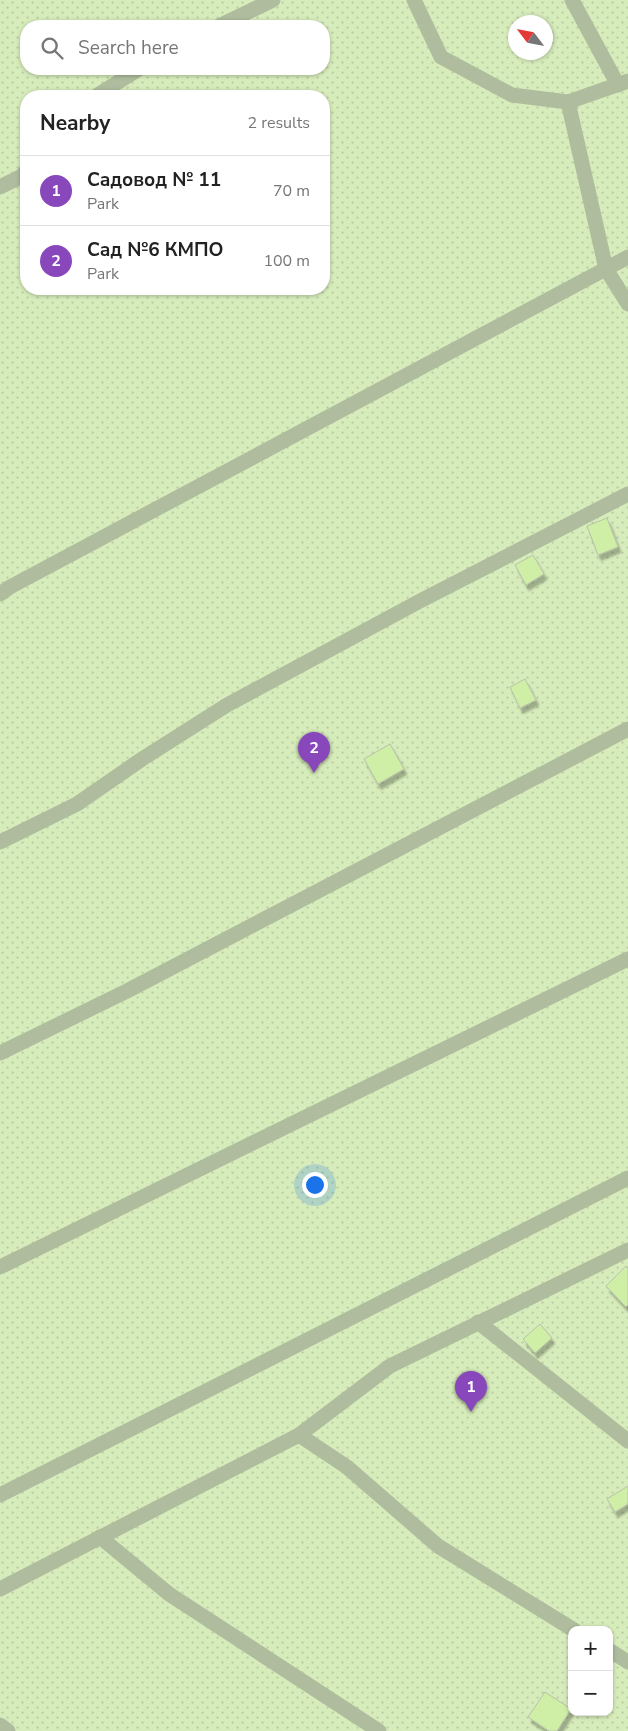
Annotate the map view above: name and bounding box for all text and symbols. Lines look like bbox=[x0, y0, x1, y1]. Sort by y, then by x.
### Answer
north arrow bbox=[508, 15, 553, 60]
search box bbox=[20, 20, 330, 75]
icon: search bbox=[38, 34, 66, 62]
text: Search here bbox=[78, 35, 179, 61]
text: Nearby bbox=[40, 109, 110, 137]
text: 2 results bbox=[248, 112, 310, 134]
text: Садовод № 11 bbox=[87, 167, 221, 193]
text: 1 bbox=[51, 180, 61, 202]
text: 70 m bbox=[273, 180, 310, 202]
text: Park bbox=[87, 193, 119, 215]
text: Сад №6 КМПО bbox=[87, 237, 224, 263]
text: 2 bbox=[51, 250, 61, 272]
text: 100 m bbox=[263, 250, 310, 272]
text: Park bbox=[87, 263, 119, 285]
pin: 2 bbox=[298, 732, 330, 773]
your location bbox=[302, 1172, 328, 1198]
pin: 1 bbox=[455, 1371, 487, 1412]
map controls bbox=[568, 1626, 613, 1716]
button: + bbox=[568, 1626, 613, 1671]
button: − bbox=[568, 1671, 613, 1716]

